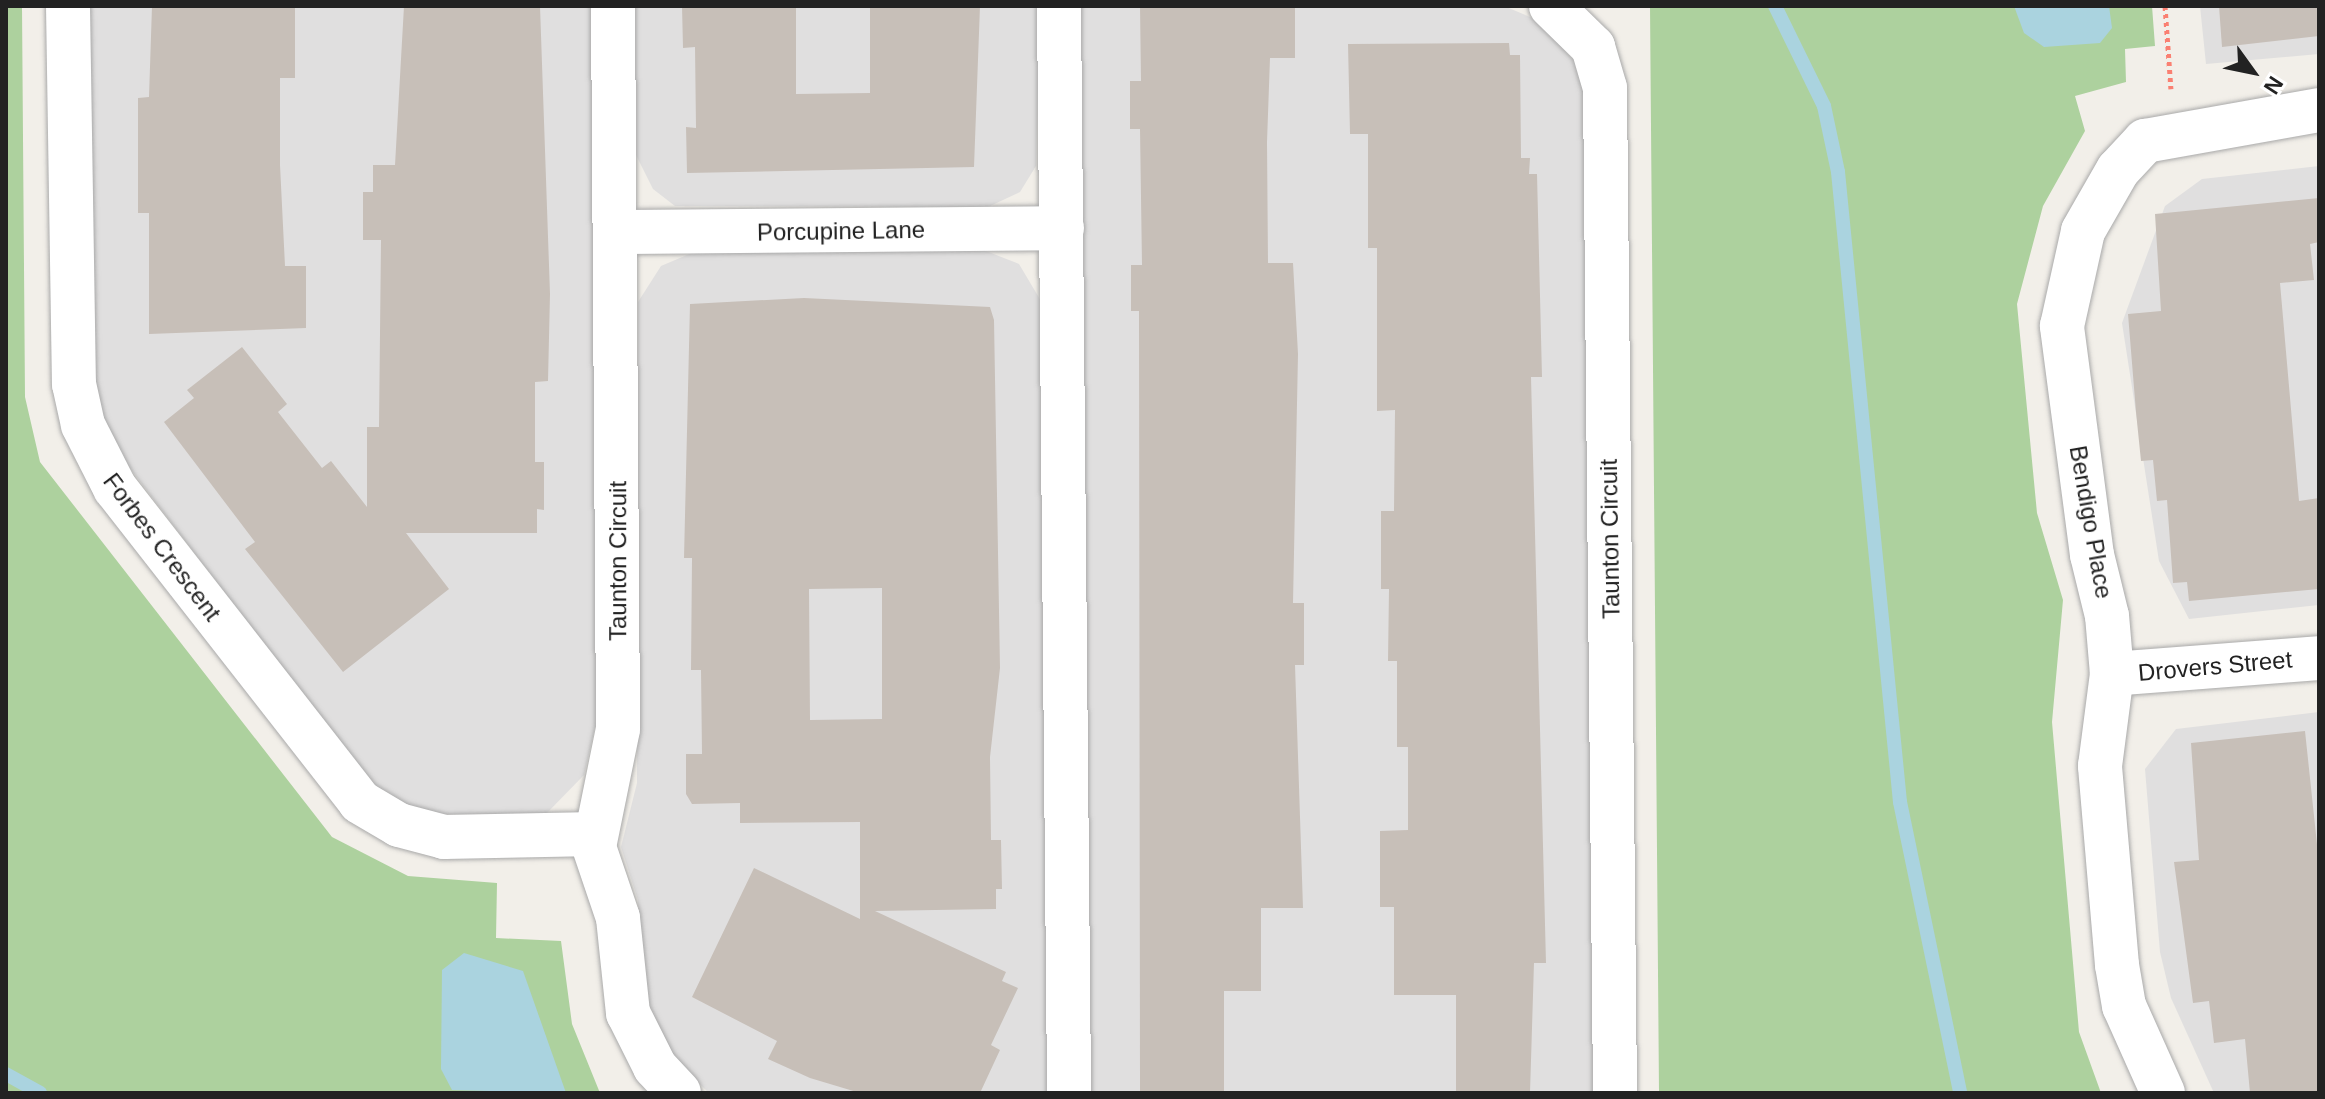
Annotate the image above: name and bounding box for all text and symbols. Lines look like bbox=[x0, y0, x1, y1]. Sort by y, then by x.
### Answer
north arrow bbox=[2213, 32, 2293, 112]
text: N bbox=[2259, 72, 2288, 99]
street label: Porcupine Lane bbox=[757, 215, 925, 247]
street label: Bendigo Place bbox=[2063, 443, 2119, 601]
street label: Taunton Circuit bbox=[1594, 459, 1626, 619]
street label: Forbes Crescent bbox=[97, 467, 227, 627]
street label: Taunton Circuit bbox=[604, 481, 632, 641]
street label: Drovers Street bbox=[2137, 645, 2293, 687]

